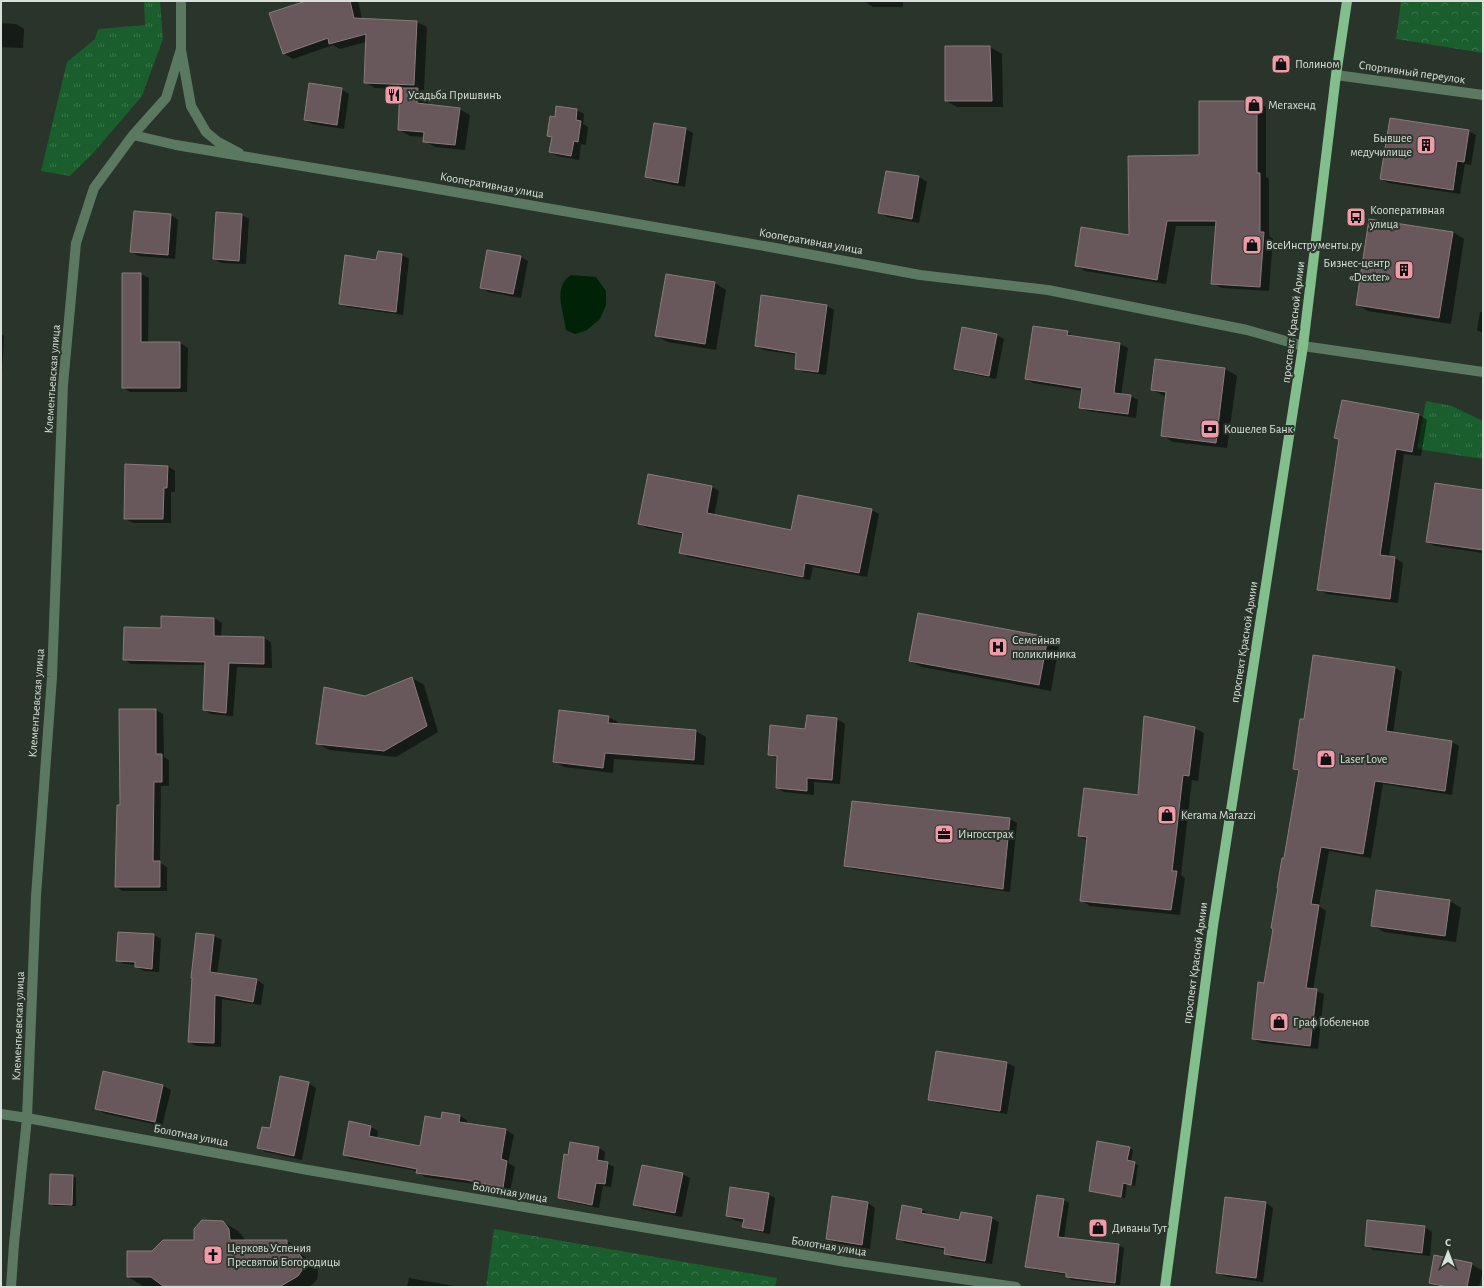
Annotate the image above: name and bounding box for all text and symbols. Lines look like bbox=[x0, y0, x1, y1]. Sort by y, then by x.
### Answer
shop icon: Полином bbox=[1270, 53, 1292, 75]
place label: Полином bbox=[1295, 58, 1340, 70]
street label: Спортивный переулок bbox=[1358, 59, 1467, 86]
restaurant icon: Усадьба Пришвинъ bbox=[383, 84, 405, 106]
place label: Усадьба Пришвинъ bbox=[408, 89, 501, 101]
shop icon: Мегахенд bbox=[1243, 94, 1265, 116]
place label: Мегахенд bbox=[1268, 99, 1316, 111]
place label: Бывшее медучилище bbox=[1350, 132, 1412, 159]
building icon: Бывшее медучилище bbox=[1415, 134, 1437, 156]
street label: Кооперативная улица bbox=[439, 170, 545, 201]
place label: Кооперативная улица bbox=[1369, 204, 1445, 231]
bus stop icon: Кооперативная улица bbox=[1345, 206, 1367, 228]
street label: Кооперативная улица bbox=[758, 226, 864, 257]
shop icon: ВсеИнструменты.ру bbox=[1241, 234, 1263, 256]
place label: ВсеИнструменты.ру bbox=[1266, 239, 1362, 252]
place label: Бизнес-центр «Dexter» bbox=[1323, 257, 1390, 283]
building icon: Бизнес-центр «Dexter» bbox=[1393, 259, 1415, 281]
street label: проспект Красной Армии bbox=[1280, 260, 1306, 384]
street label: Клементьевская улица bbox=[42, 324, 63, 434]
bank icon: Кошелев Банк bbox=[1199, 418, 1221, 440]
place label: Кошелев Банк bbox=[1224, 423, 1294, 435]
street label: проспект Красной Армии bbox=[1228, 580, 1260, 704]
place label: Семейная поликлиника bbox=[1012, 634, 1077, 660]
hospital icon: Семейная поликлиника bbox=[987, 636, 1009, 658]
street label: Клементьевская улица bbox=[26, 648, 47, 758]
shop icon: Laser Love bbox=[1315, 748, 1337, 770]
place label: Laser Love bbox=[1340, 753, 1387, 765]
shop icon: Kerama Marazzi bbox=[1156, 804, 1178, 826]
place label: Kerama Marazzi bbox=[1181, 809, 1256, 821]
office icon: Ингосстрах bbox=[933, 823, 955, 845]
place label: Ингосстрах bbox=[958, 828, 1014, 840]
street label: проспект Красной Армии bbox=[1181, 901, 1209, 1025]
street label: Клементьевская улица bbox=[10, 971, 27, 1081]
shop icon: Граф Гобеленов bbox=[1268, 1011, 1290, 1033]
place label: Граф Гобеленов bbox=[1293, 1016, 1370, 1028]
street label: Болотная улица bbox=[152, 1122, 230, 1149]
street label: Болотная улица bbox=[471, 1179, 549, 1206]
shop icon: Диваны Тут bbox=[1087, 1217, 1109, 1239]
place label: Диваны Тут bbox=[1112, 1222, 1168, 1235]
north arrow bbox=[1428, 1232, 1468, 1272]
street label: Болотная улица bbox=[790, 1234, 868, 1259]
text: С bbox=[1445, 1237, 1451, 1248]
place label: Церковь Успения Пресвятой Богородицы bbox=[227, 1242, 340, 1268]
church icon: Церковь Успения Пресвятой Богородицы bbox=[202, 1244, 224, 1266]

